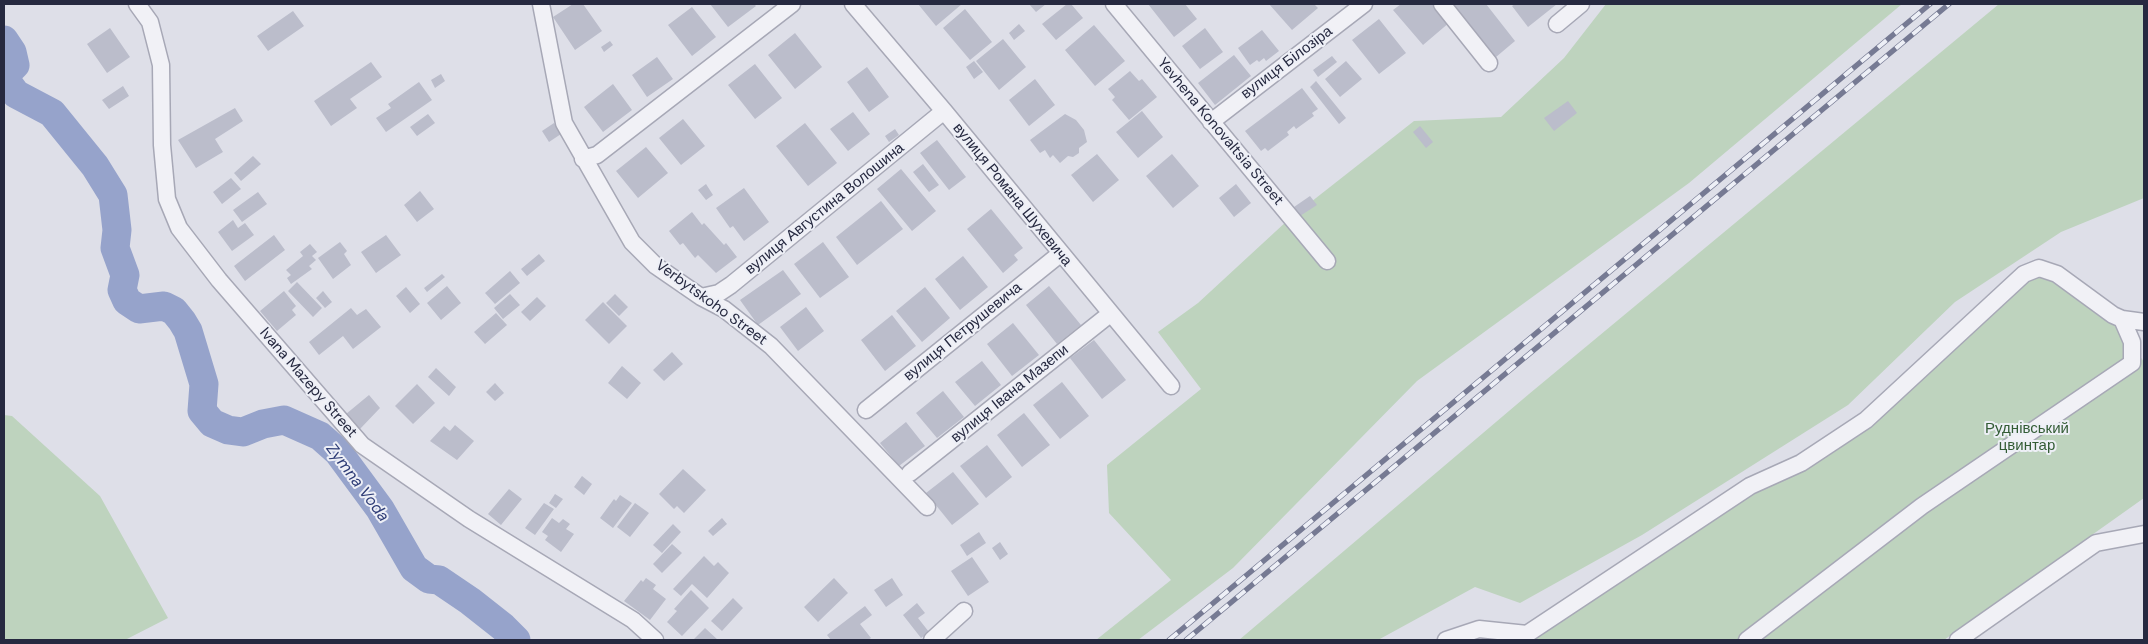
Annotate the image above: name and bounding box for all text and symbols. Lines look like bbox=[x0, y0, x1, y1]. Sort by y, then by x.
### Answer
street label: вулиця Білозіра bbox=[1238, 23, 1336, 103]
street label: Yevhena Konovaltsia Street bbox=[1153, 55, 1287, 209]
street label: вулиця Романа Шухевича bbox=[949, 120, 1075, 270]
street label: вулиця Августина Волошина bbox=[742, 139, 908, 279]
street label: Verbytskoho Street bbox=[652, 256, 770, 350]
street label: вулиця Петрушевича bbox=[900, 279, 1026, 385]
street label: Ivana Mazepy Street bbox=[255, 324, 361, 442]
street label: вулиця Івана Мазепи bbox=[948, 341, 1072, 447]
park label: Руднівський цвинтар bbox=[1985, 420, 2069, 455]
water label: Zymna Voda bbox=[321, 440, 393, 526]

